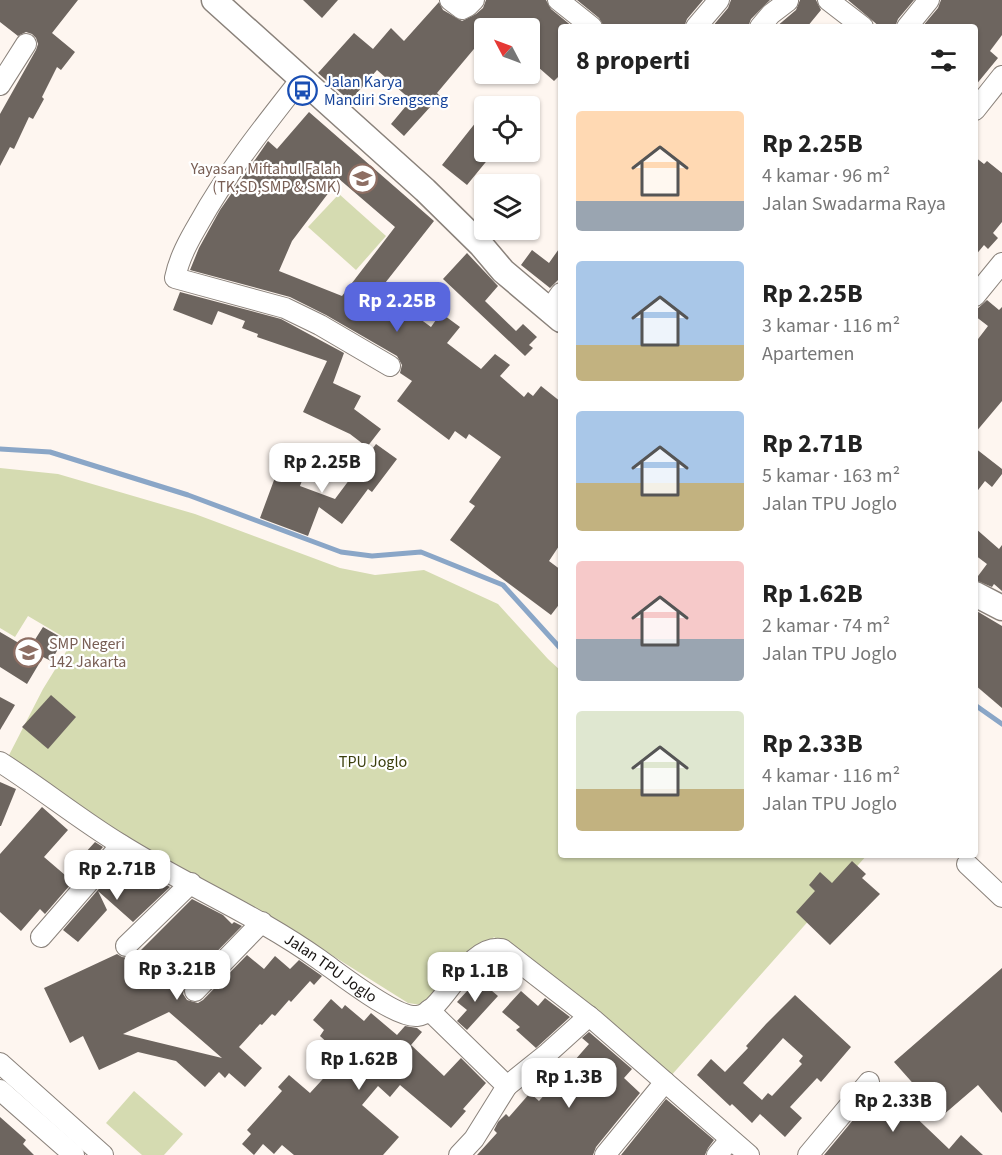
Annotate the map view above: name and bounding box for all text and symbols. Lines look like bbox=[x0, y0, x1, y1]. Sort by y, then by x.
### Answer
north arrow bbox=[474, 18, 540, 84]
map controls bbox=[474, 18, 540, 240]
text: 8 properti bbox=[576, 42, 690, 79]
icon: filters bbox=[927, 44, 960, 77]
place label: Jalan Karya Mandiri Srengseng bbox=[324, 71, 448, 111]
bus stop icon: Jalan Karya Mandiri Srengseng bbox=[287, 75, 319, 107]
button: locate bbox=[474, 96, 540, 162]
text: Rp 2.25B bbox=[762, 125, 863, 162]
icon: home bbox=[624, 135, 696, 207]
place label: Yayasan Miftahul Falah (TK,SD,SMP & SMK) bbox=[190, 158, 341, 198]
school or university icon: Yayasan Miftahul Falah (TK,SD,SMP & SMK) bbox=[346, 162, 378, 194]
text: 4 kamar · 96 m² bbox=[762, 162, 890, 190]
button: layers bbox=[474, 174, 540, 240]
text: Jalan Swadarma Raya bbox=[762, 190, 946, 218]
text: Rp 2.25B bbox=[762, 275, 863, 312]
pin: Rp 2.25B bbox=[335, 282, 459, 333]
icon: home bbox=[624, 285, 696, 357]
text: Rp 2.25B bbox=[358, 287, 436, 315]
text: 3 kamar · 116 m² bbox=[762, 312, 900, 340]
text: Apartemen bbox=[762, 340, 855, 368]
text: Rp 2.71B bbox=[762, 425, 863, 462]
icon: home bbox=[624, 435, 696, 507]
pin: Rp 2.25B bbox=[260, 443, 384, 494]
text: Rp 2.25B bbox=[283, 448, 361, 476]
text: 5 kamar · 163 m² bbox=[762, 462, 900, 490]
text: Jalan TPU Joglo bbox=[762, 490, 897, 518]
text: Rp 1.62B bbox=[762, 575, 863, 612]
icon: home bbox=[624, 585, 696, 657]
text: 2 kamar · 74 m² bbox=[762, 612, 890, 640]
place label: SMP Negeri 142 Jakarta bbox=[49, 633, 126, 673]
school or university icon: SMP Negeri 142 Jakarta bbox=[12, 637, 44, 669]
text: Jalan TPU Joglo bbox=[762, 640, 897, 668]
text: Rp 2.33B bbox=[762, 725, 863, 762]
icon: home bbox=[624, 735, 696, 807]
park label: TPU Joglo bbox=[339, 751, 407, 773]
text: 4 kamar · 116 m² bbox=[762, 762, 900, 790]
text: Jalan TPU Joglo bbox=[762, 790, 897, 818]
pin: Rp 2.71B bbox=[55, 850, 179, 901]
text: Rp 2.71B bbox=[78, 855, 156, 883]
street label: Jalan TPU Joglo bbox=[280, 928, 381, 1008]
pin: Rp 3.21B bbox=[115, 950, 239, 1001]
pin: Rp 1.1B bbox=[420, 952, 530, 1003]
text: Rp 3.21B bbox=[138, 955, 216, 983]
text: Rp 1.1B bbox=[442, 957, 508, 985]
pin: Rp 1.62B bbox=[297, 1040, 421, 1091]
text: Rp 1.62B bbox=[320, 1045, 398, 1073]
pin: Rp 1.3B bbox=[514, 1058, 624, 1109]
text: Rp 1.3B bbox=[536, 1063, 602, 1091]
pin: Rp 2.33B bbox=[831, 1082, 955, 1133]
text: Rp 2.33B bbox=[854, 1087, 932, 1115]

